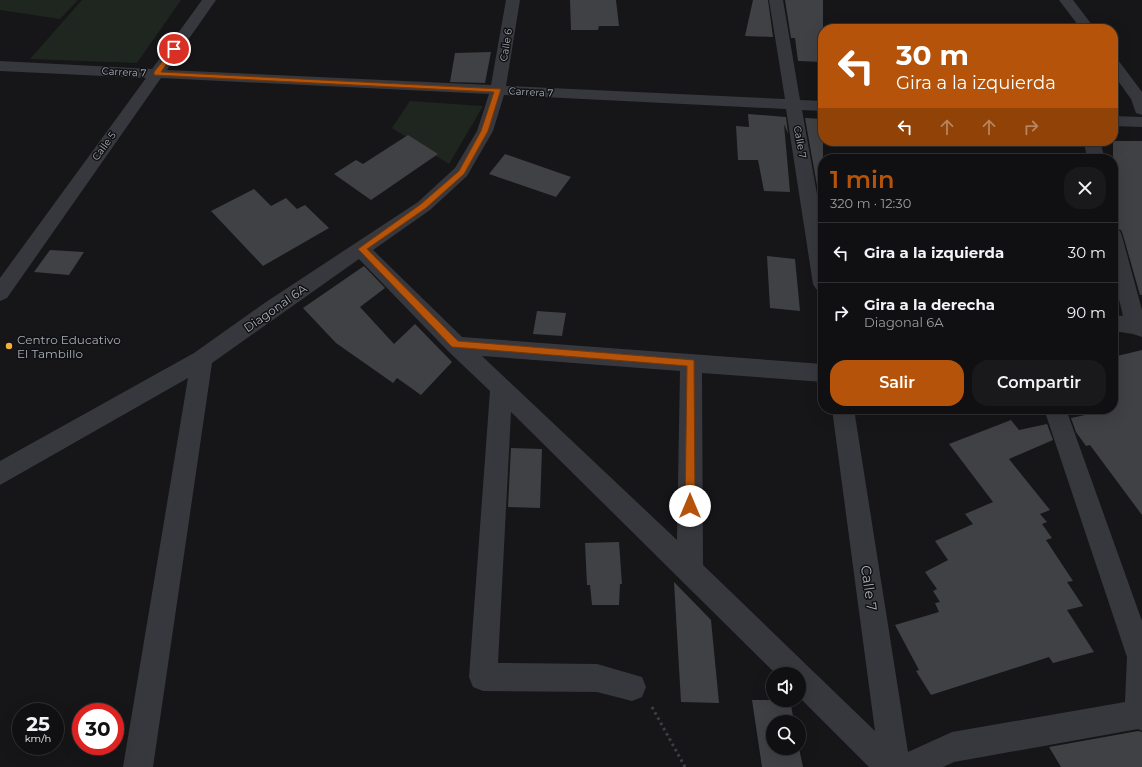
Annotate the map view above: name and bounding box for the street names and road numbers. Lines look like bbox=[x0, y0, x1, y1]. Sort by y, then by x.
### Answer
street label: Calle 6 bbox=[497, 28, 515, 62]
street label: Carrera 7 bbox=[101, 64, 147, 80]
street label: Carrera 7 bbox=[508, 84, 554, 100]
street label: Calle 7 bbox=[791, 125, 809, 159]
street label: Calle 5 bbox=[89, 129, 119, 163]
street label: Diagonal 6A bbox=[241, 281, 310, 335]
street label: Calle 7 bbox=[857, 564, 881, 612]

